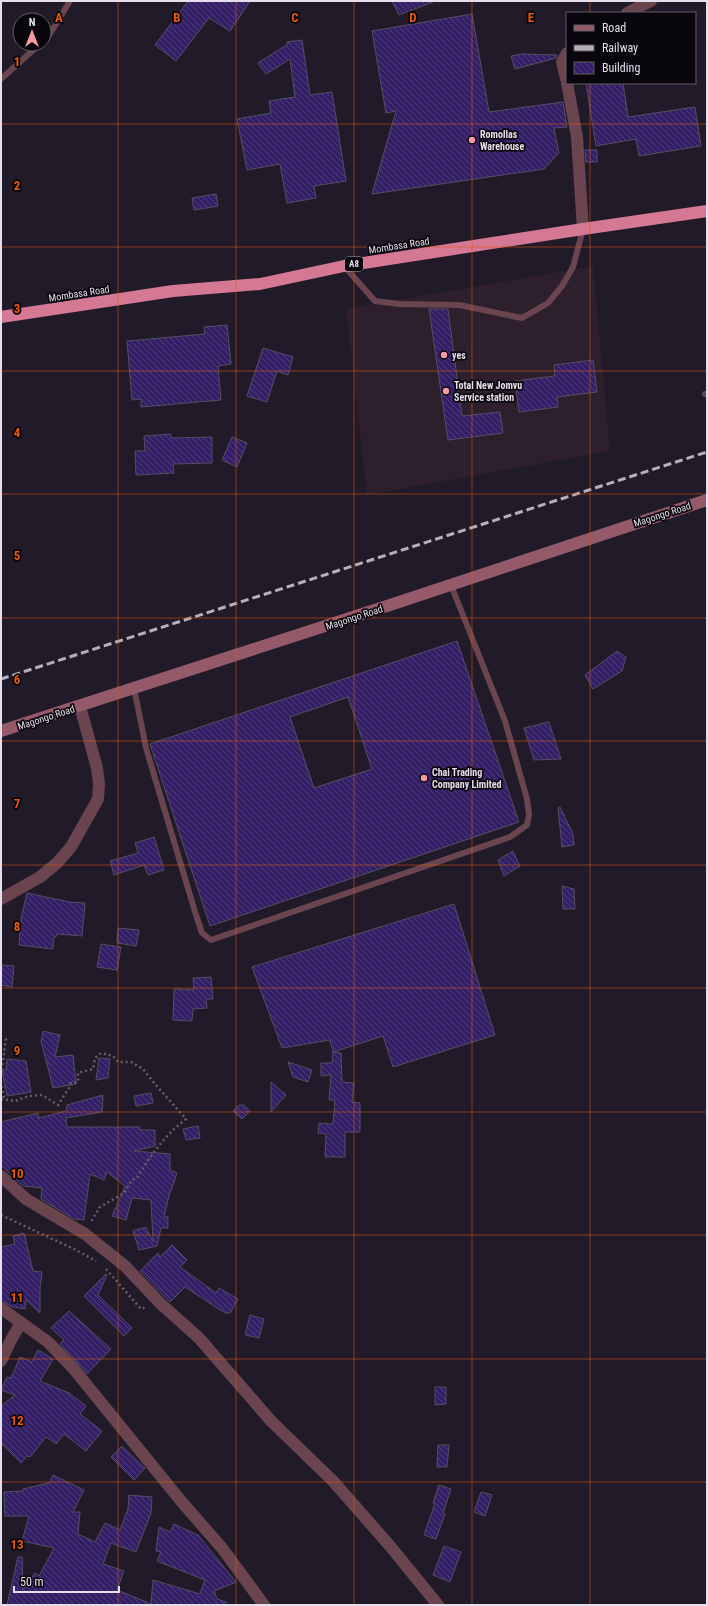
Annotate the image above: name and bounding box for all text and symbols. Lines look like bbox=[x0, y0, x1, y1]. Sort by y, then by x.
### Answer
text: A bbox=[55, 10, 63, 25]
text: B bbox=[173, 10, 181, 25]
text: C bbox=[291, 10, 299, 25]
text: D bbox=[409, 10, 417, 25]
text: E bbox=[528, 10, 535, 25]
north arrow bbox=[12, 12, 52, 52]
legend bbox=[566, 12, 696, 84]
text: N bbox=[29, 16, 36, 29]
text: Road bbox=[602, 21, 626, 35]
text: Railway bbox=[602, 41, 638, 55]
text: 1 bbox=[14, 54, 20, 69]
text: Building bbox=[602, 61, 640, 75]
place label: Romollas Warehouse bbox=[480, 129, 524, 152]
marker: Romollas Warehouse bbox=[467, 135, 477, 145]
text: 2 bbox=[14, 178, 21, 193]
street label: Mombasa Road bbox=[368, 235, 430, 256]
road number: A8 bbox=[345, 257, 363, 271]
street label: Mombasa Road bbox=[48, 283, 110, 304]
text: 3 bbox=[14, 301, 20, 316]
marker: yes bbox=[439, 350, 449, 360]
place label: yes bbox=[452, 350, 466, 361]
place label: Total New Jomvu Service station bbox=[454, 380, 522, 403]
marker: Total New Jomvu Service station bbox=[441, 386, 451, 396]
text: 4 bbox=[14, 425, 21, 440]
street label: Magongo Road bbox=[632, 500, 692, 529]
text: 5 bbox=[14, 548, 21, 563]
street label: Magongo Road bbox=[324, 603, 384, 632]
text: 6 bbox=[14, 672, 21, 687]
street label: Magongo Road bbox=[16, 703, 76, 732]
place label: Chai Trading Company Limited bbox=[432, 767, 502, 790]
marker: Chai Trading Company Limited bbox=[419, 773, 429, 783]
text: 7 bbox=[14, 796, 21, 811]
text: 8 bbox=[14, 919, 20, 934]
text: 9 bbox=[14, 1043, 20, 1058]
text: 10 bbox=[10, 1166, 24, 1181]
text: 11 bbox=[10, 1290, 24, 1305]
text: 12 bbox=[10, 1413, 24, 1428]
text: 13 bbox=[10, 1537, 24, 1552]
scale bar bbox=[14, 1568, 119, 1594]
text: 50 m bbox=[20, 1575, 44, 1589]

